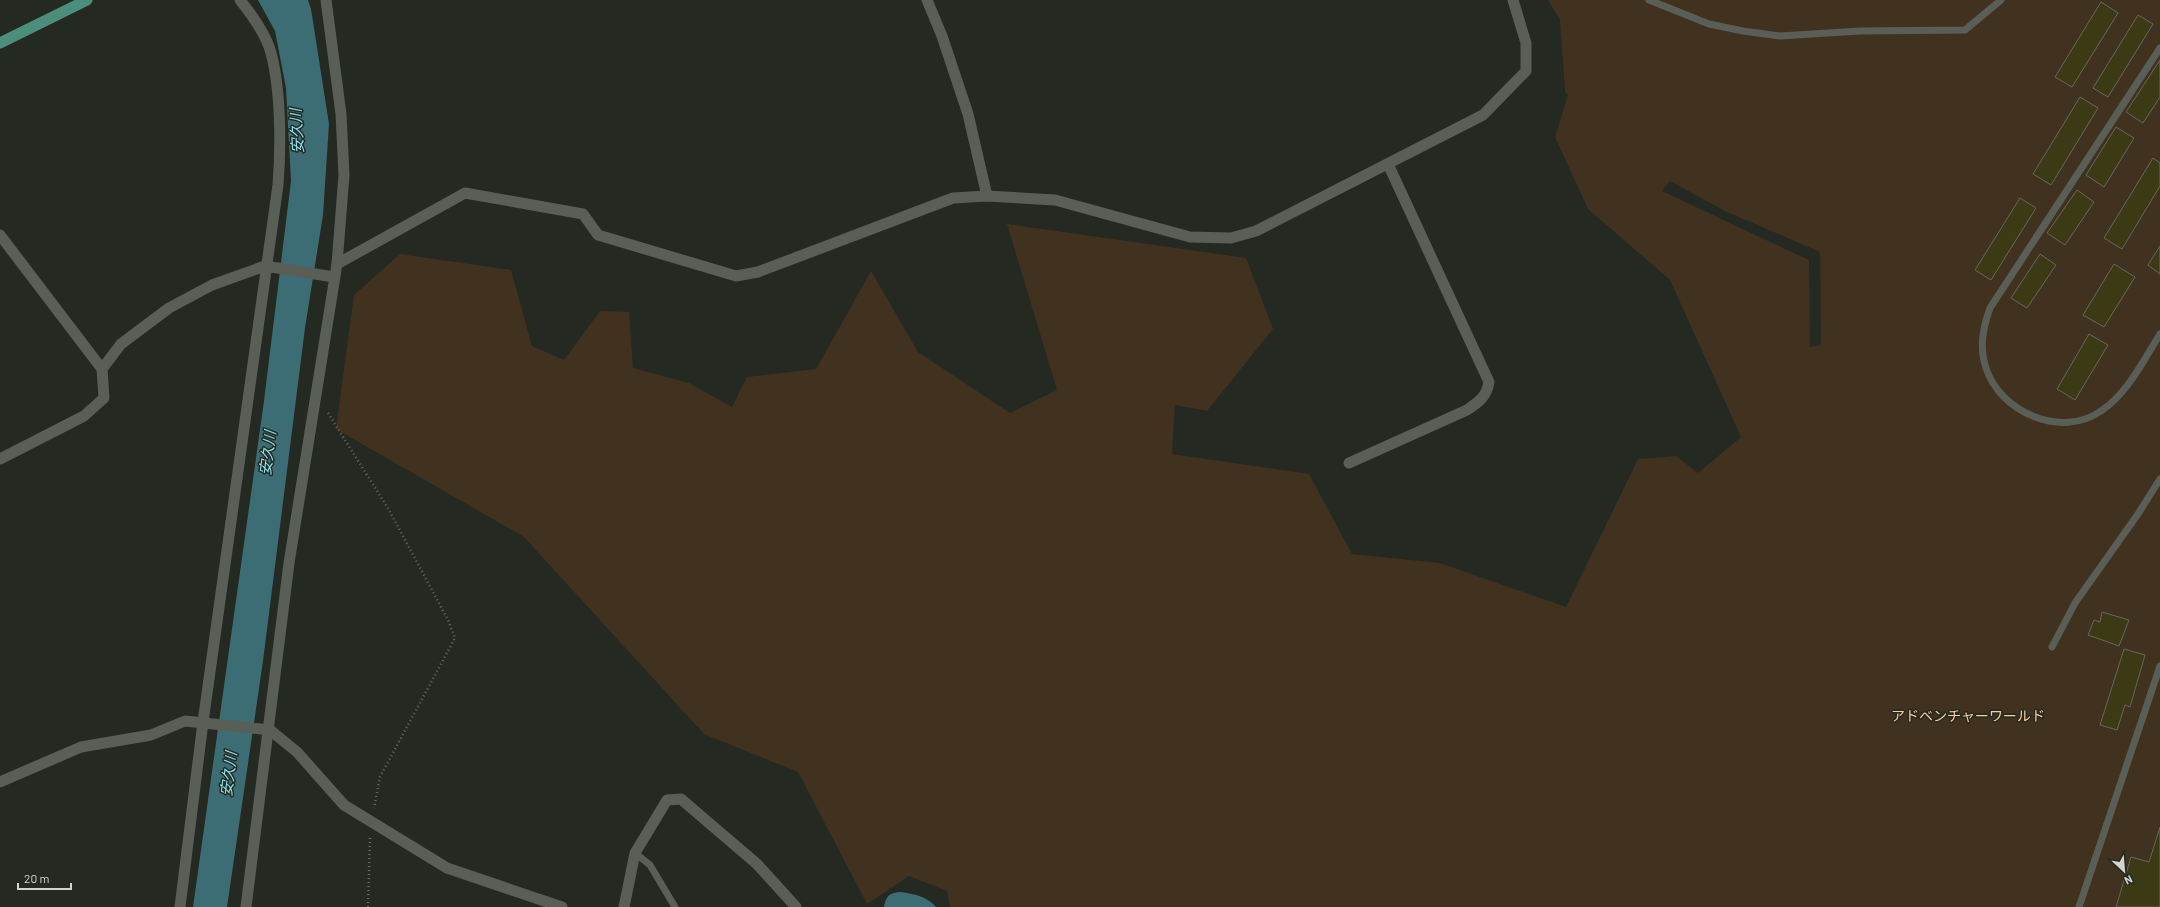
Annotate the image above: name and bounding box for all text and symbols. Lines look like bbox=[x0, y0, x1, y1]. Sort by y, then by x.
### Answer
water label: 安久川 bbox=[286, 106, 306, 154]
water label: 安久川 bbox=[255, 428, 279, 476]
park label: アドベンチャーワールド bbox=[1891, 707, 2045, 724]
water label: 安久川 bbox=[216, 749, 240, 797]
north arrow bbox=[2104, 851, 2144, 891]
scale bar bbox=[18, 865, 71, 891]
text: 20 m bbox=[24, 871, 50, 885]
text: N bbox=[2122, 873, 2135, 888]

